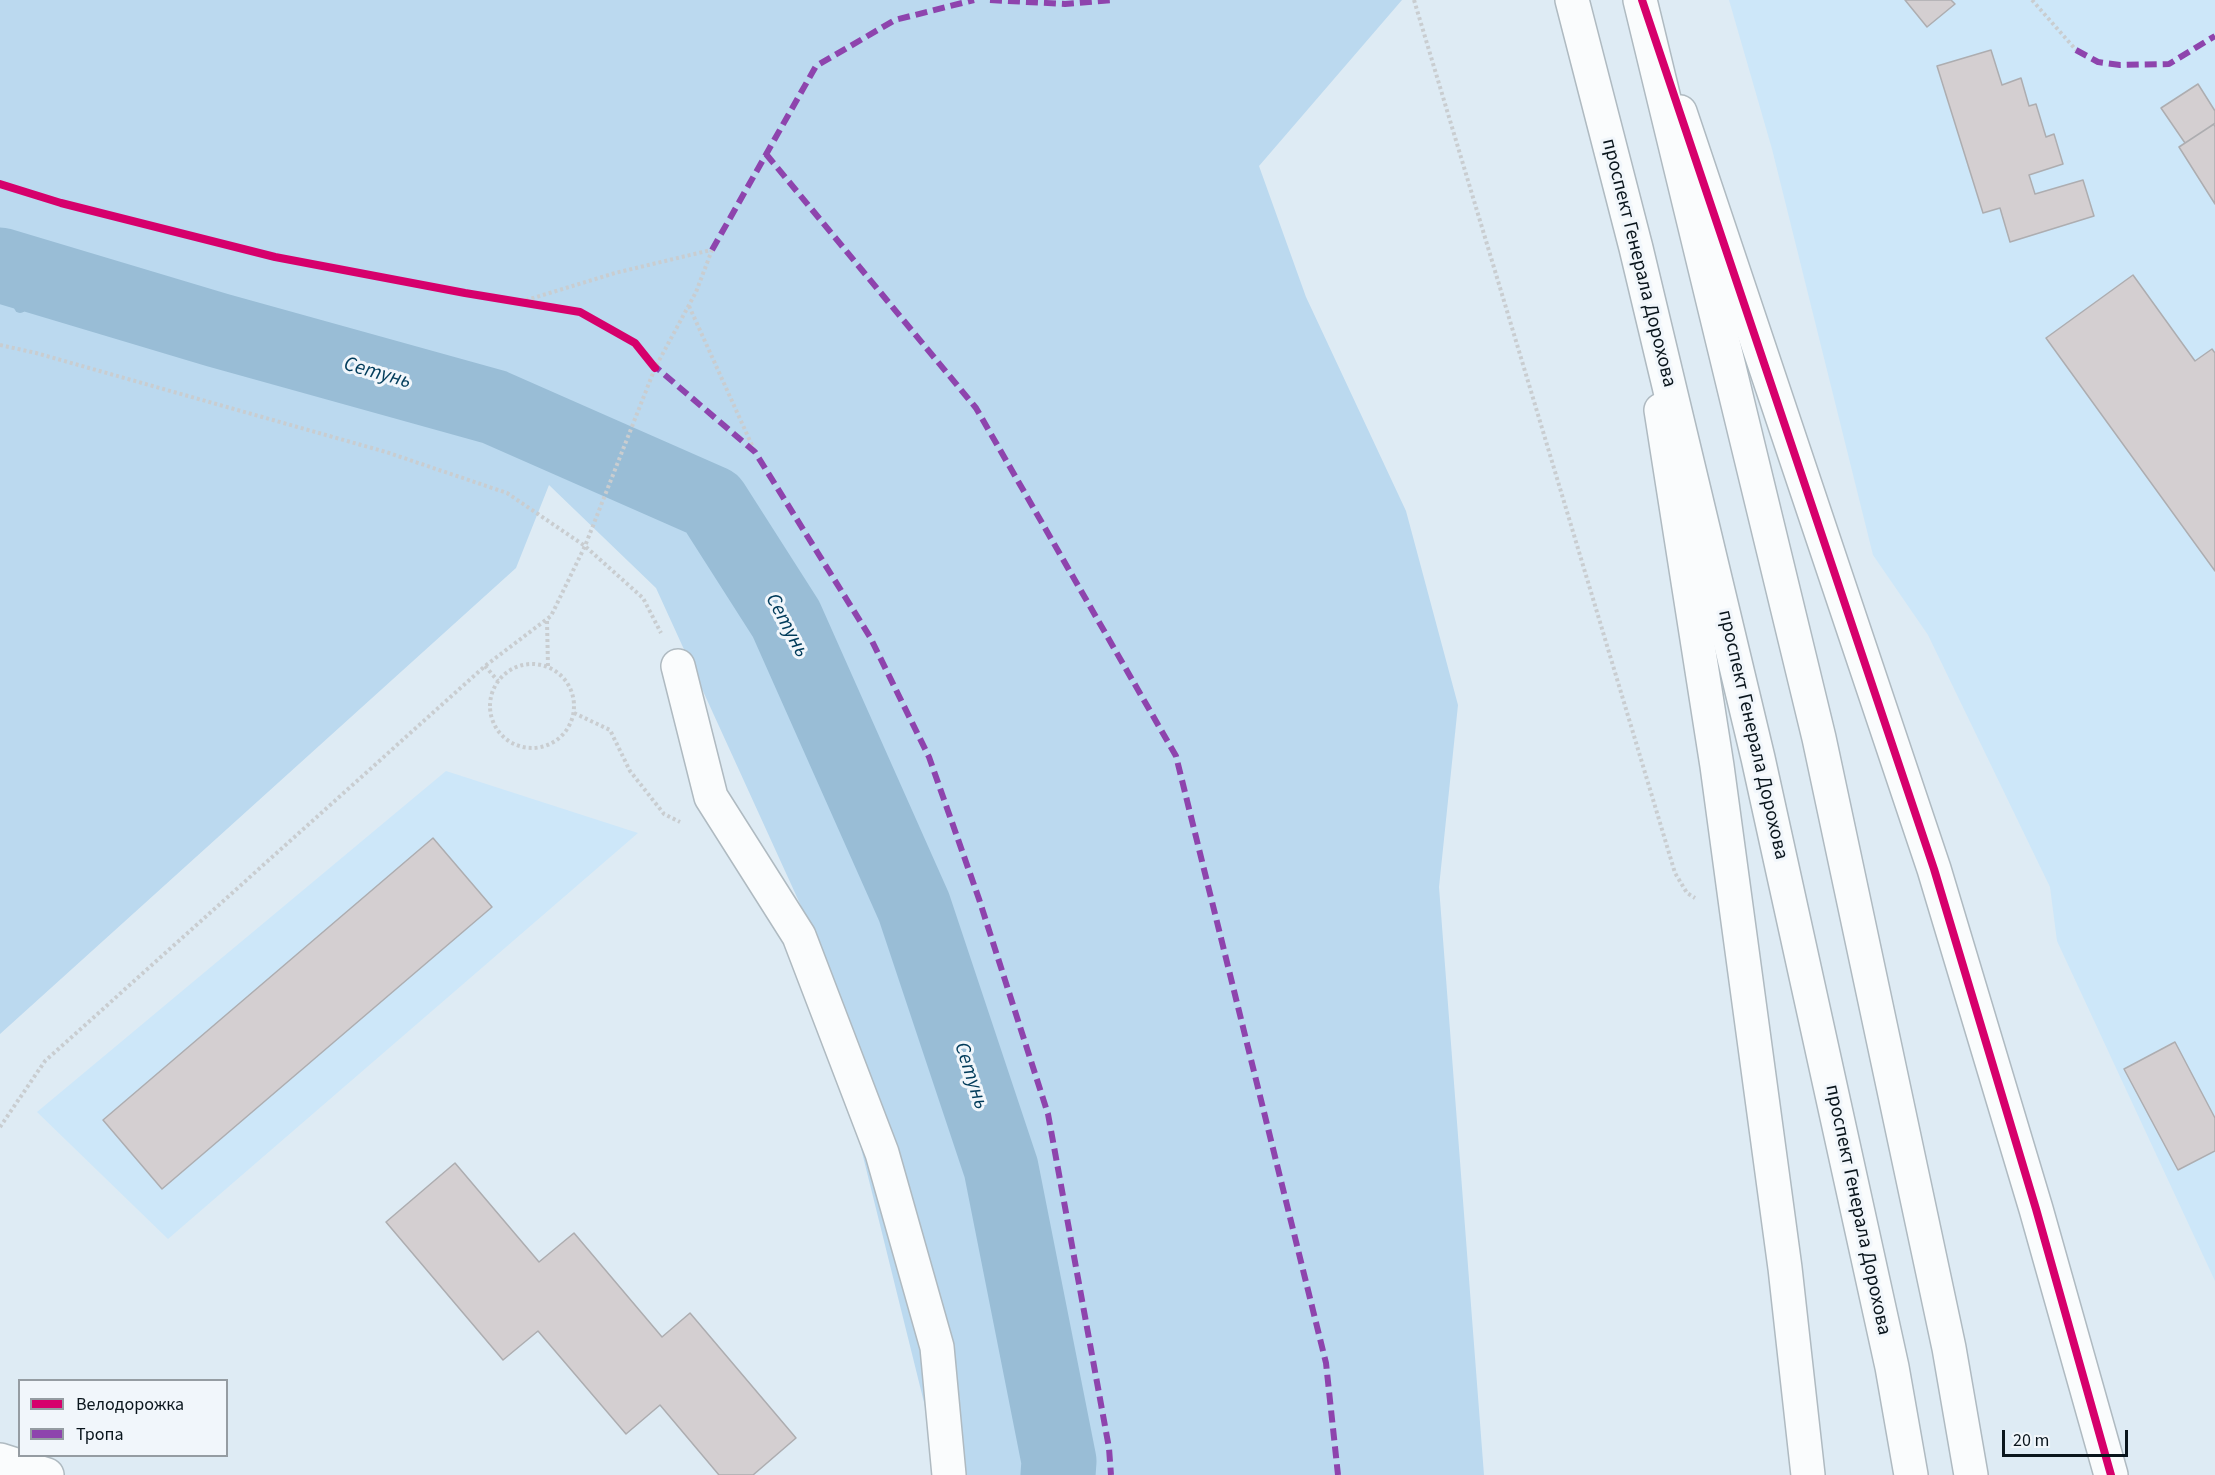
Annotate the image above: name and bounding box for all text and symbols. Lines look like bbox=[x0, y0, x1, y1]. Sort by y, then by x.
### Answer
street label: проспект Генерала Дорохова bbox=[1595, 136, 1681, 390]
water label: Сетунь bbox=[341, 352, 413, 396]
water label: Сетунь bbox=[759, 590, 813, 662]
street label: проспект Генерала Дорохова bbox=[1712, 608, 1792, 862]
water label: Сетунь bbox=[947, 1039, 993, 1113]
street label: проспект Генерала Дорохова bbox=[1819, 1083, 1895, 1337]
legend bbox=[18, 1379, 228, 1457]
text: Велодорожка bbox=[76, 1392, 184, 1417]
scale bar bbox=[2005, 1418, 2131, 1456]
text: Тропа bbox=[76, 1422, 124, 1447]
text: 20 m bbox=[2013, 1428, 2049, 1453]

